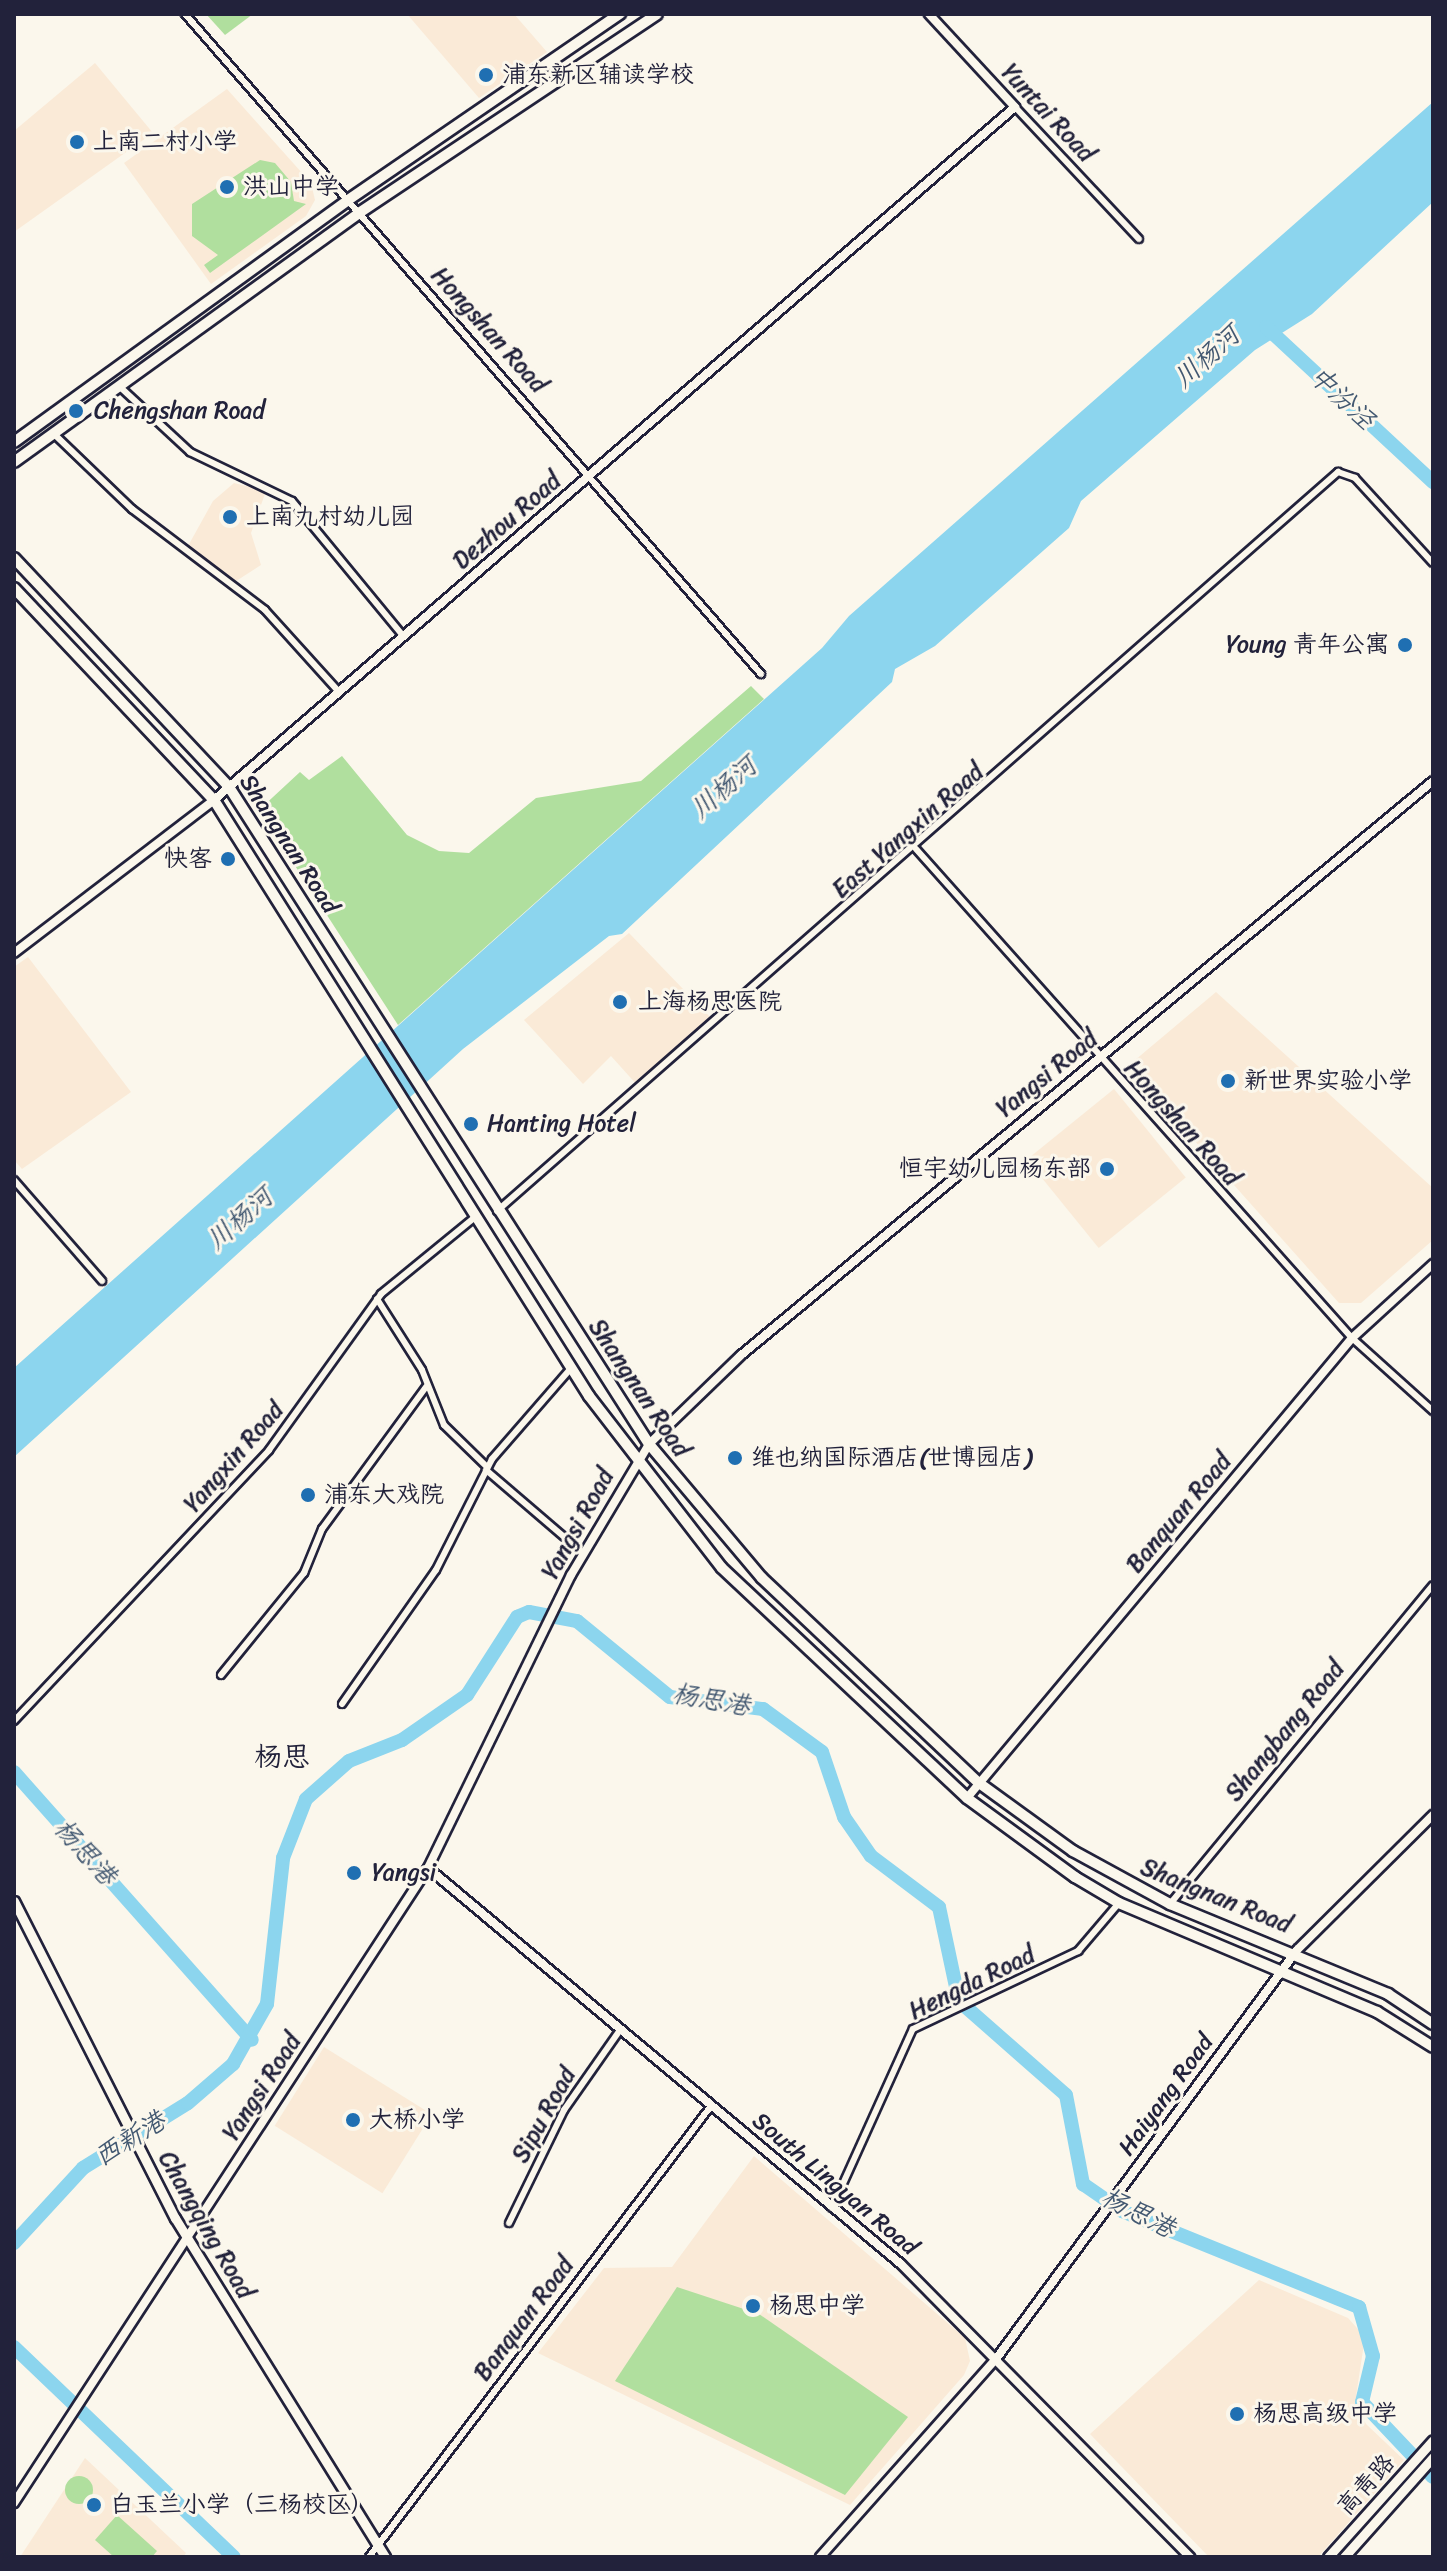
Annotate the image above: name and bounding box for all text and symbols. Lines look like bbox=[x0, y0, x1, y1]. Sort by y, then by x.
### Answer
street label: Yuntai Road bbox=[995, 58, 1101, 168]
place label: 浦东新区辅读学校 bbox=[502, 61, 694, 89]
marker: 浦东新区辅读学校 bbox=[477, 66, 495, 84]
place label: 上南二村小学 bbox=[93, 128, 237, 156]
marker: 上南二村小学 bbox=[68, 133, 86, 151]
place label: 洪山中学 bbox=[243, 173, 339, 201]
marker: 洪山中学 bbox=[218, 178, 236, 196]
street label: Hongshan Road bbox=[425, 261, 553, 399]
water label: 川杨河 bbox=[1168, 319, 1246, 395]
water label: 中汾泾 bbox=[1303, 360, 1381, 436]
place label: Chengshan Road bbox=[94, 397, 265, 425]
marker: Chengshan Road bbox=[65, 400, 87, 422]
street label: Dezhou Road bbox=[447, 466, 567, 576]
place label: 上南九村幼儿园 bbox=[246, 503, 414, 531]
marker: 上南九村幼儿园 bbox=[221, 508, 239, 526]
place label: Young 青年公寓 bbox=[1226, 631, 1389, 659]
marker: Young 青年公寓 bbox=[1396, 636, 1414, 654]
water label: 川杨河 bbox=[685, 750, 763, 826]
street label: East Yangxin Road bbox=[827, 758, 989, 904]
street label: Shangnan Road bbox=[233, 769, 345, 919]
place label: 快客 bbox=[164, 845, 212, 873]
marker: 快客 bbox=[219, 850, 237, 868]
place label: 上海杨思医院 bbox=[638, 988, 782, 1016]
marker: 上海杨思医院 bbox=[609, 991, 631, 1013]
street label: Yangsi Road bbox=[991, 1024, 1103, 1124]
street label: Hongshan Road bbox=[1118, 1054, 1246, 1192]
place label: 新世界实验小学 bbox=[1244, 1067, 1412, 1095]
marker: 新世界实验小学 bbox=[1219, 1072, 1237, 1090]
place label: Hanting Hotel bbox=[487, 1110, 636, 1138]
marker: Hanting Hotel bbox=[462, 1115, 480, 1133]
place label: 恒宇幼儿园杨东部 bbox=[899, 1155, 1091, 1183]
marker: 恒宇幼儿园杨东部 bbox=[1098, 1160, 1116, 1178]
water label: 川杨河 bbox=[201, 1181, 279, 1257]
street label: Shangnan Road bbox=[582, 1313, 696, 1463]
street label: Yangxin Road bbox=[178, 1396, 290, 1518]
place label: 维也纳国际酒店(世博园店) bbox=[751, 1444, 1032, 1472]
street label: Banquan Road bbox=[1121, 1447, 1237, 1579]
marker: 维也纳国际酒店(世博园店) bbox=[726, 1449, 744, 1467]
street label: Yangsi Road bbox=[536, 1464, 620, 1584]
place label: 浦东大戏院 bbox=[324, 1481, 444, 1509]
marker: 浦东大戏院 bbox=[299, 1486, 317, 1504]
street label: Shangbang Road bbox=[1219, 1655, 1351, 1807]
water label: 杨思港 bbox=[670, 1678, 752, 1722]
district label: 杨思 bbox=[254, 1740, 310, 1774]
water label: 杨思港 bbox=[47, 1813, 123, 1891]
street label: Shangnan Road bbox=[1136, 1853, 1296, 1939]
place label: Yangsi bbox=[372, 1859, 436, 1887]
marker: Yangsi bbox=[343, 1862, 365, 1884]
street label: Hengda Road bbox=[904, 1940, 1040, 2026]
street label: Yangsi Road bbox=[217, 2028, 307, 2146]
street label: Haiyang Road bbox=[1112, 2029, 1220, 2161]
street label: Sipu Road bbox=[506, 2062, 582, 2168]
water label: 西新港 bbox=[89, 2105, 171, 2173]
place label: 大桥小学 bbox=[369, 2106, 465, 2134]
street label: South Lingyan Road bbox=[746, 2106, 924, 2262]
marker: 大桥小学 bbox=[344, 2111, 362, 2129]
street label: Changqing Road bbox=[152, 2146, 260, 2304]
water label: 杨思港 bbox=[1096, 2181, 1180, 2245]
street label: Banquan Road bbox=[468, 2251, 580, 2387]
place label: 杨思中学 bbox=[769, 2292, 865, 2320]
marker: 杨思中学 bbox=[744, 2297, 762, 2315]
place label: 杨思高级中学 bbox=[1253, 2400, 1397, 2428]
marker: 杨思高级中学 bbox=[1228, 2405, 1246, 2423]
street label: 高青路 bbox=[1331, 2449, 1401, 2521]
place label: 白玉兰小学（三杨校区） bbox=[110, 2491, 374, 2519]
marker: 白玉兰小学（三杨校区） bbox=[85, 2496, 103, 2514]

